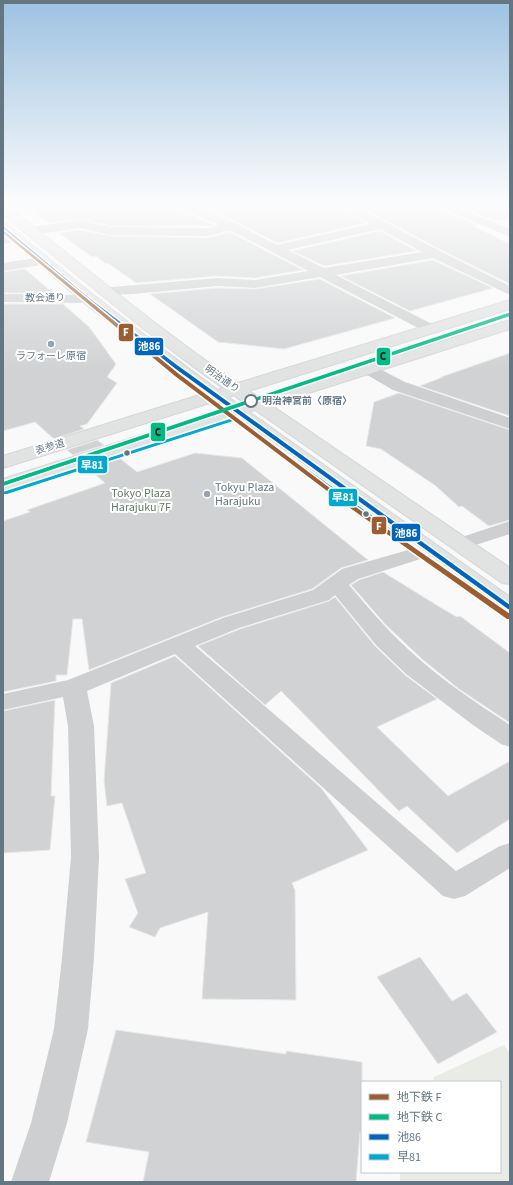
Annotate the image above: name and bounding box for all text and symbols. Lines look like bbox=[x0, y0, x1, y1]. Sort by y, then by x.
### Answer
street label: 教会通り bbox=[25, 291, 65, 305]
line badge: F bbox=[118, 323, 134, 342]
text: F bbox=[123, 325, 129, 340]
line badge: 池86 bbox=[134, 337, 164, 356]
marker: ラフォーレ原宿 bbox=[46, 339, 56, 349]
text: 池86 bbox=[138, 339, 160, 354]
line badge: C bbox=[376, 347, 391, 366]
place label: ラフォーレ原宿 bbox=[16, 349, 86, 363]
text: C bbox=[380, 349, 387, 364]
street label: 明治通り bbox=[202, 362, 242, 396]
marker: 明治神宮前〈原宿〉 bbox=[244, 394, 258, 408]
place label: 明治神宮前〈原宿〉 bbox=[262, 394, 352, 408]
line badge: C bbox=[150, 422, 166, 442]
text: C bbox=[155, 425, 162, 440]
street label: 表参道 bbox=[34, 436, 66, 458]
unlabelled marker bbox=[122, 448, 132, 458]
line badge: 早81 bbox=[77, 455, 108, 474]
text: 早81 bbox=[81, 458, 103, 473]
place label: Tokyu Plaza Harajuku bbox=[215, 479, 274, 510]
park label: Tokyo Plaza Harajuku 7F bbox=[111, 485, 171, 516]
line badge: 早81 bbox=[328, 488, 358, 507]
marker: Tokyu Plaza Harajuku bbox=[202, 489, 212, 499]
text: 早81 bbox=[332, 490, 354, 505]
unlabelled marker bbox=[361, 509, 371, 519]
line badge: F bbox=[371, 516, 387, 535]
text: F bbox=[376, 519, 382, 534]
line badge: 池86 bbox=[391, 523, 421, 542]
text: 池86 bbox=[395, 526, 417, 541]
legend bbox=[361, 1081, 501, 1173]
text: 地下鉄 F bbox=[397, 1089, 441, 1106]
text: 地下鉄 C bbox=[397, 1109, 442, 1126]
text: 池86 bbox=[397, 1129, 421, 1146]
text: 早81 bbox=[397, 1149, 421, 1166]

